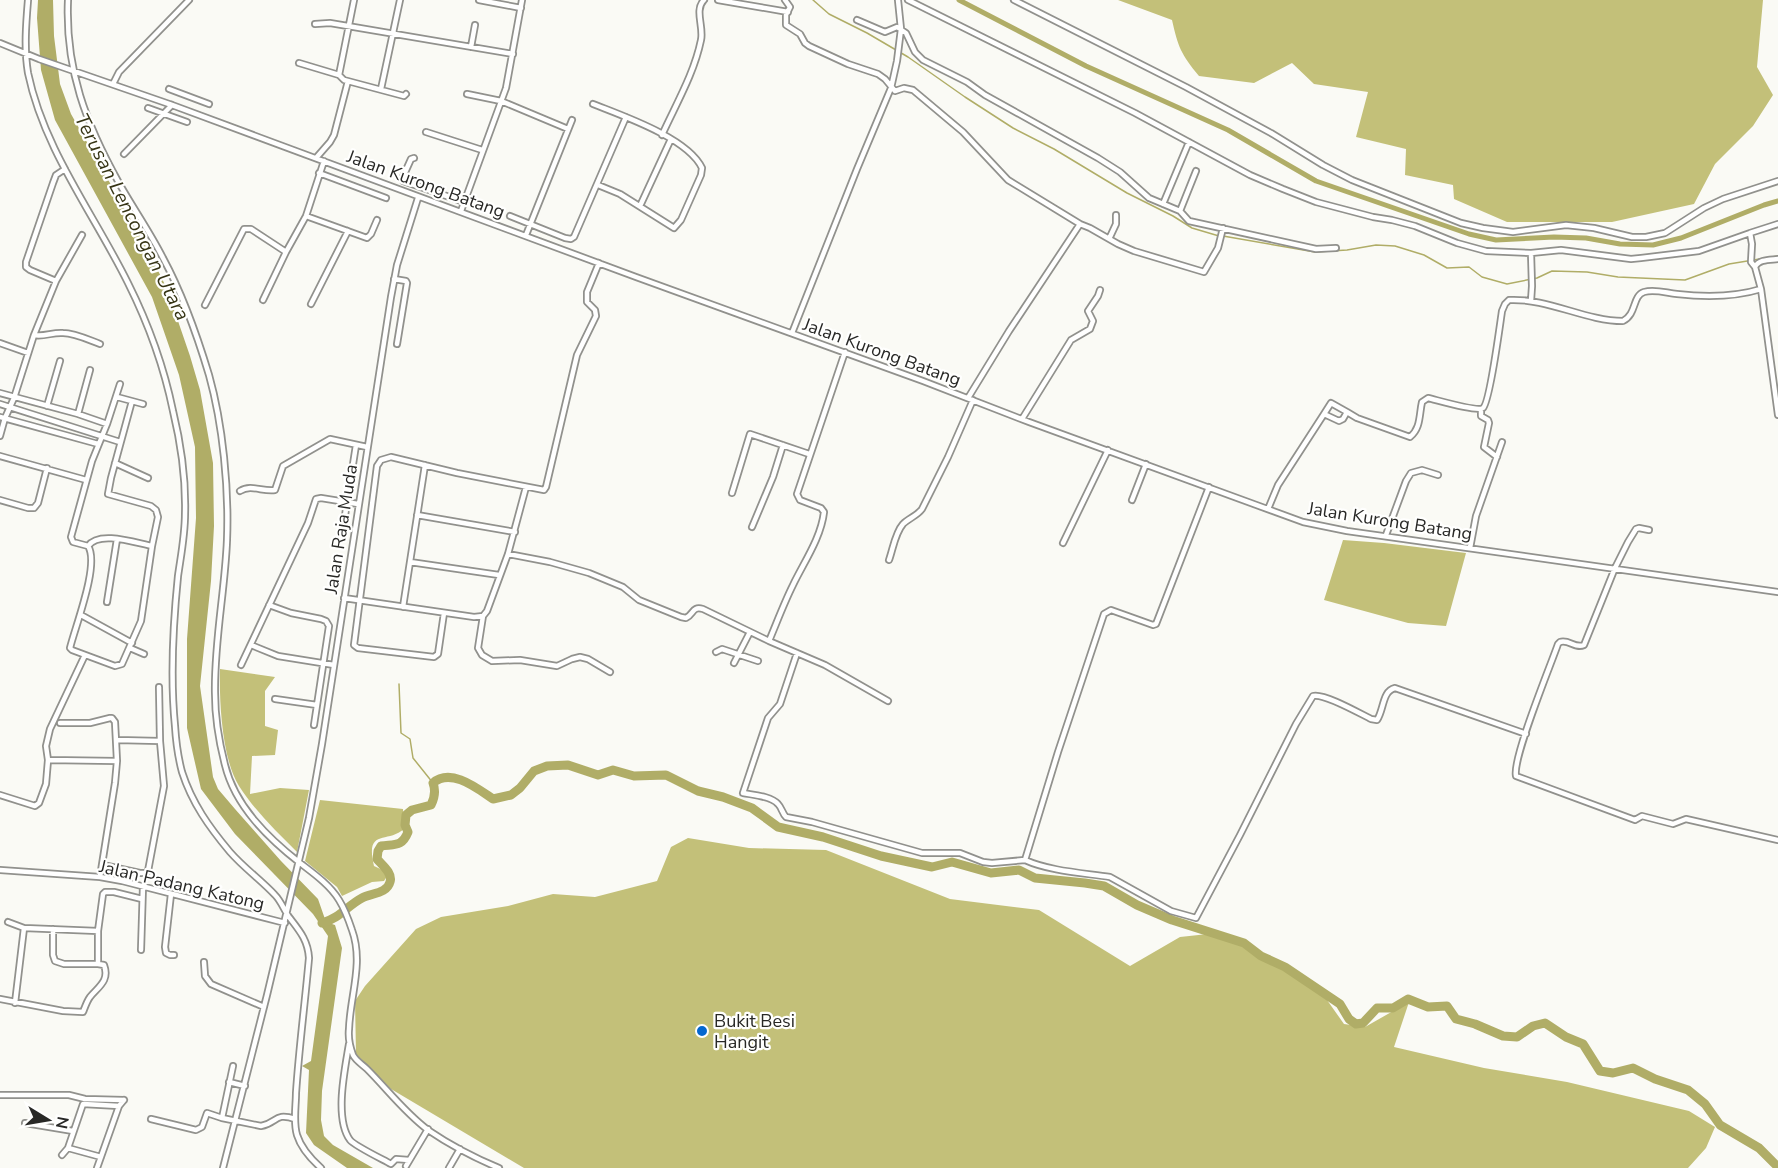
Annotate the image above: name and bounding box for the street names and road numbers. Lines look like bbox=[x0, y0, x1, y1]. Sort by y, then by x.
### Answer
street label: Jalan Kurong Batang bbox=[343, 144, 508, 224]
street label: Jalan Kurong Batang bbox=[799, 312, 964, 392]
street label: Jalan Raja Muda bbox=[319, 463, 363, 596]
street label: Jalan Kurong Batang bbox=[1305, 496, 1474, 546]
street label: Jalan Padang Katong bbox=[96, 854, 267, 916]

